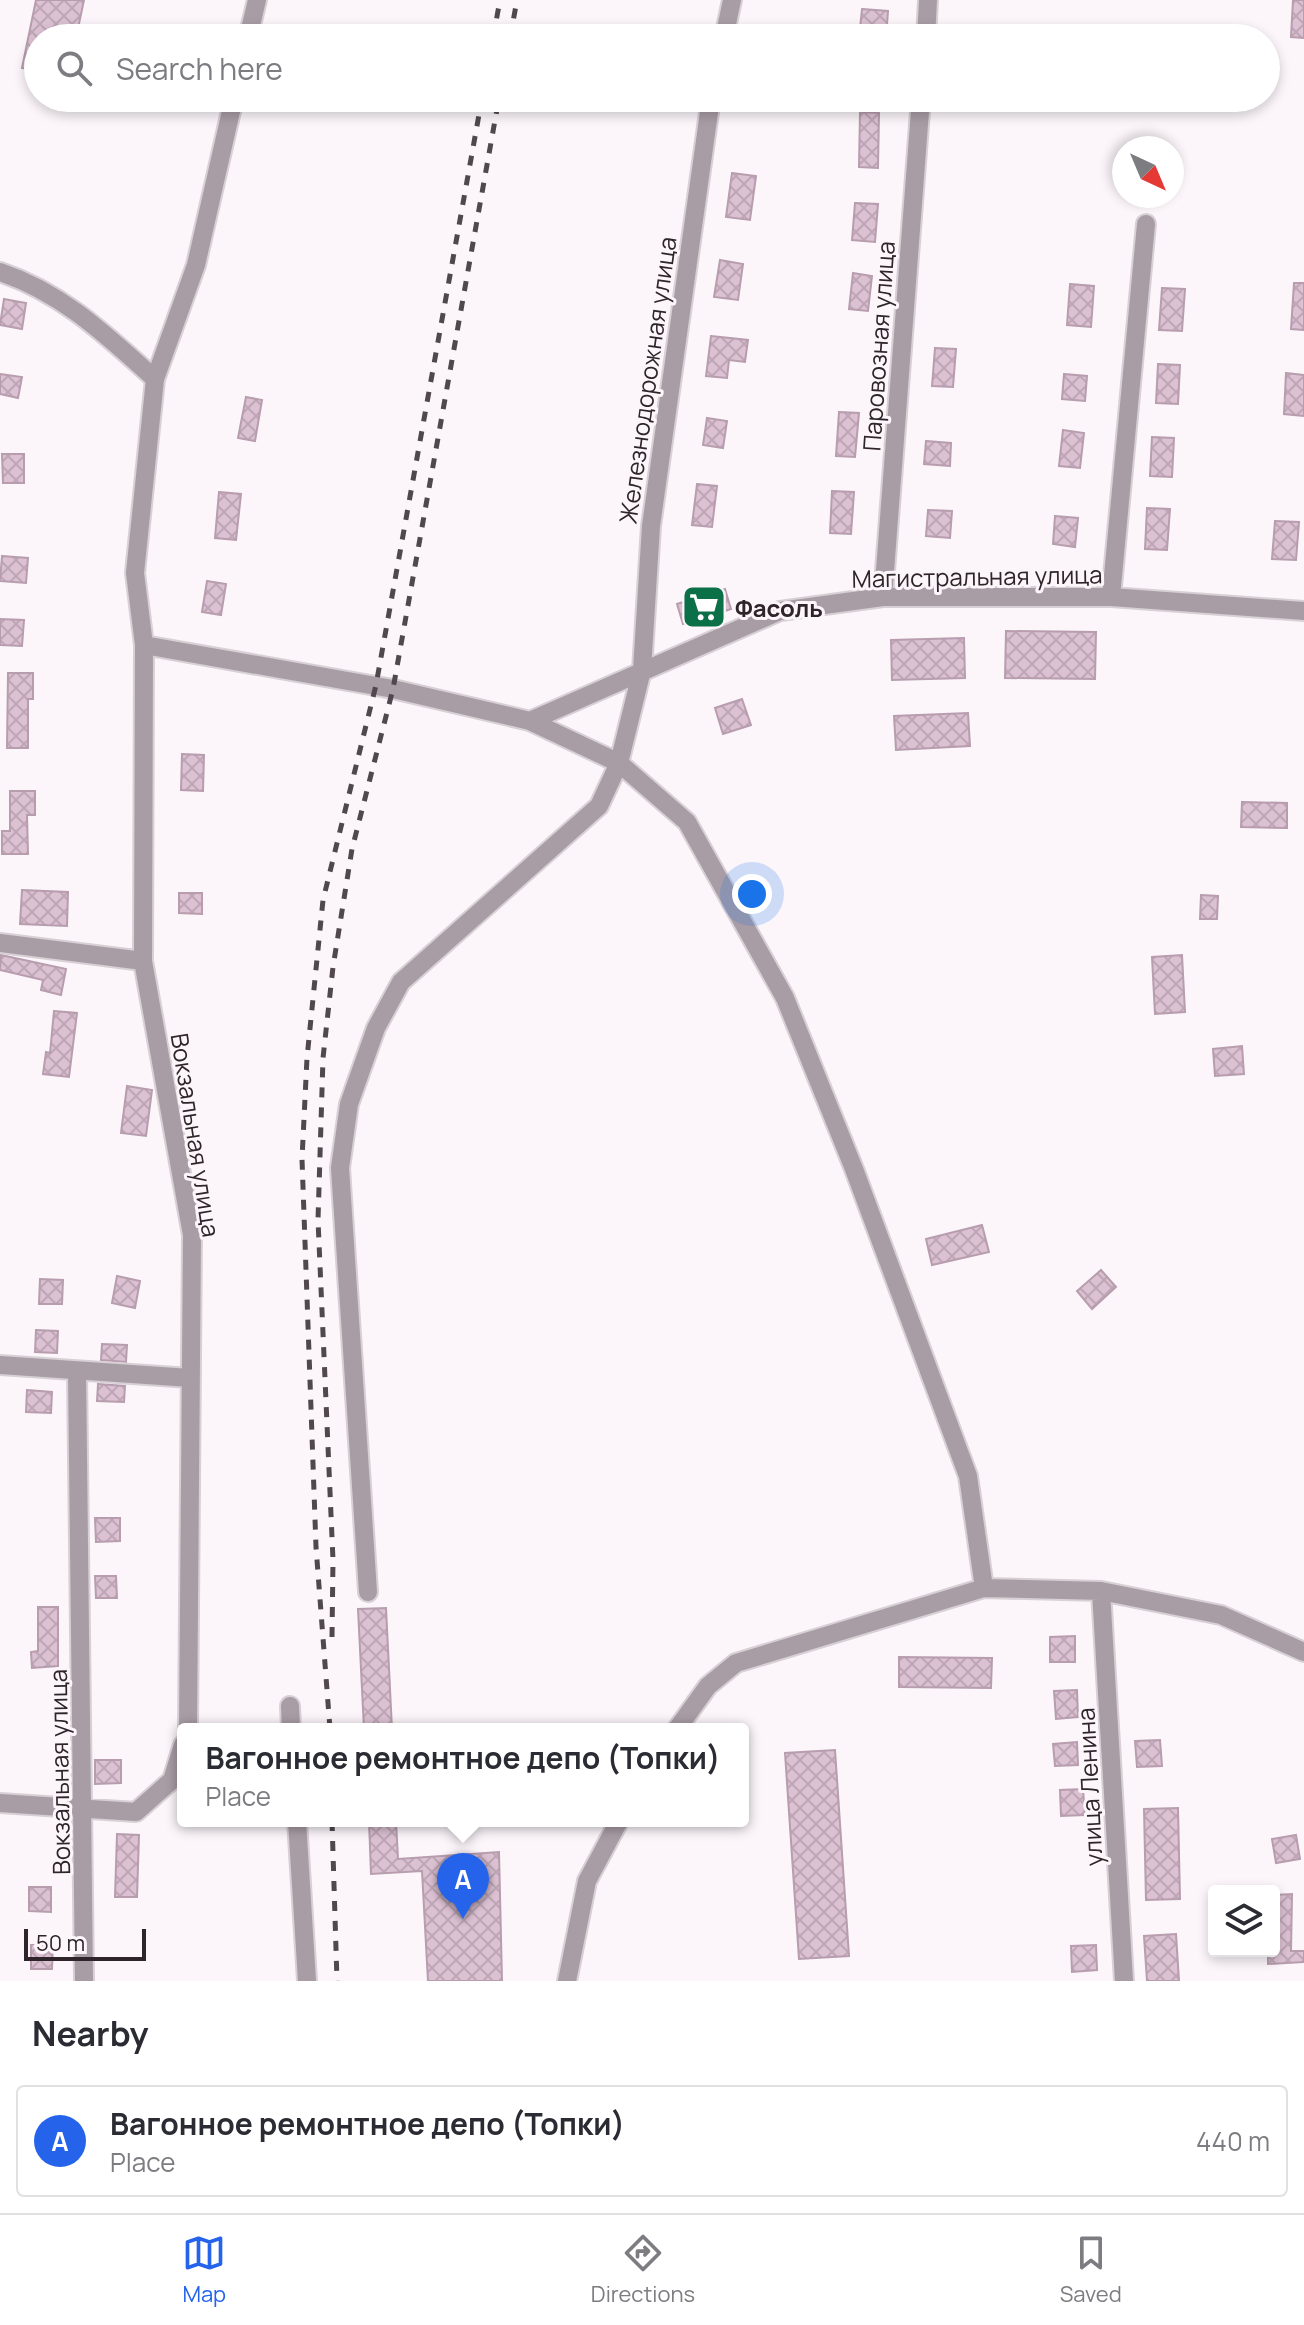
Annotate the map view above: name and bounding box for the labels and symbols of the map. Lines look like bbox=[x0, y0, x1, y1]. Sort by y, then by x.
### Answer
north arrow bbox=[1112, 136, 1184, 208]
street label: Железнодорожная улица bbox=[611, 234, 683, 526]
street label: Паровозная улица bbox=[854, 240, 902, 452]
street label: Магистральная улица bbox=[851, 557, 1103, 595]
supermarket icon: Фасоль bbox=[680, 583, 728, 631]
place label: Фасоль bbox=[735, 591, 823, 624]
your location bbox=[732, 874, 772, 914]
street label: Вокзальная улица bbox=[164, 1031, 228, 1239]
street label: Вокзальная улица bbox=[41, 1669, 77, 1875]
street label: улица Ленина bbox=[1068, 1707, 1110, 1867]
pin: A bbox=[437, 1853, 489, 1919]
scale bar bbox=[24, 1925, 146, 1961]

